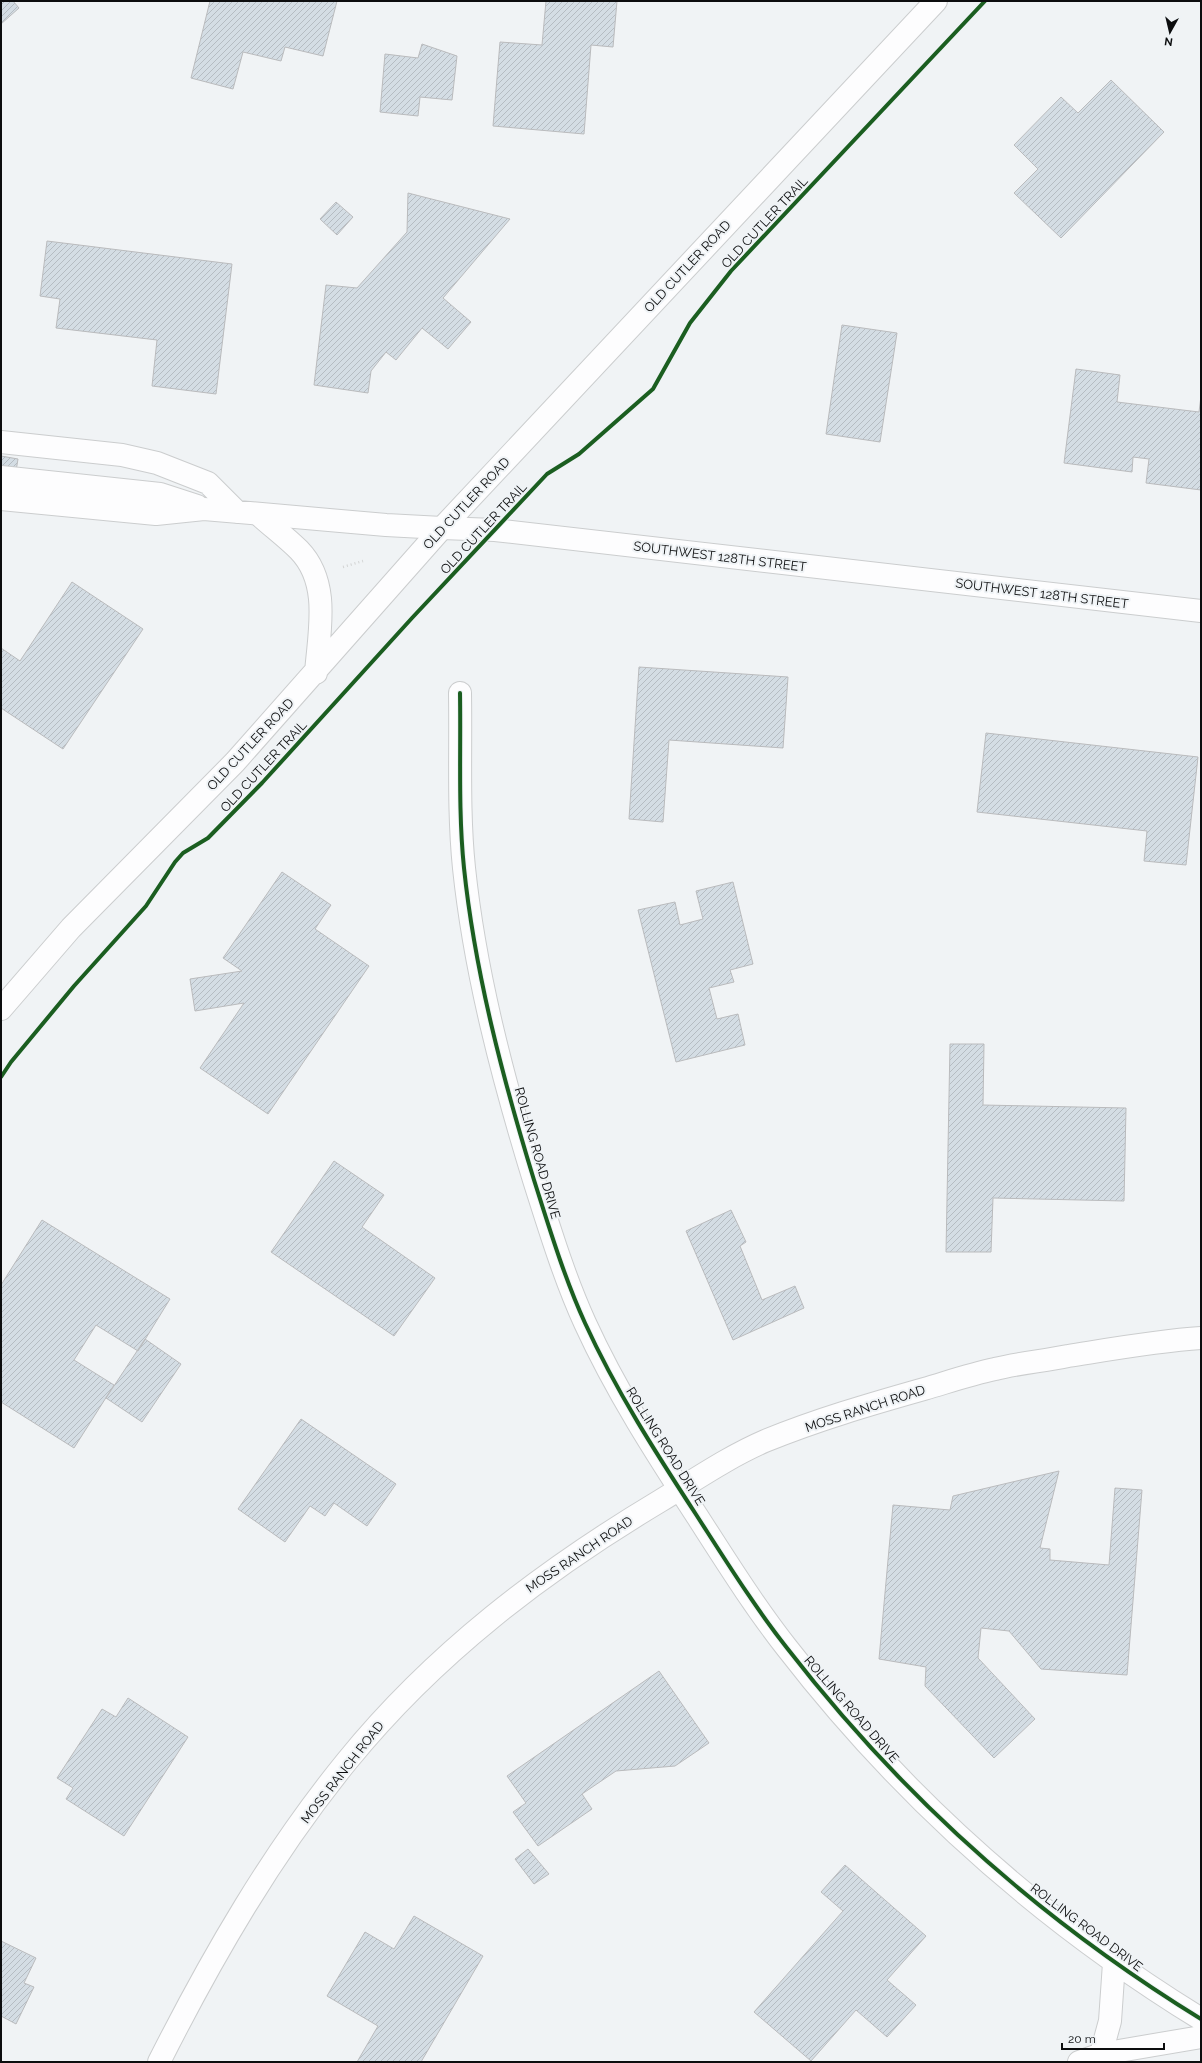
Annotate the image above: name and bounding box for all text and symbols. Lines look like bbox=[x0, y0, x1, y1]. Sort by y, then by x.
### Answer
north arrow bbox=[1150, 12, 1190, 52]
text: N bbox=[1164, 34, 1174, 48]
street label: OLD CUTLER TRAIL bbox=[718, 173, 811, 271]
street label: OLD CUTLER ROAD bbox=[641, 217, 734, 315]
street label: OLD CUTLER ROAD bbox=[420, 454, 513, 552]
street label: OLD CUTLER TRAIL bbox=[437, 479, 530, 577]
street label: SOUTHWEST 128TH STREET bbox=[633, 538, 807, 575]
street label: SOUTHWEST 128TH STREET bbox=[955, 575, 1129, 612]
street label: OLD CUTLER ROAD bbox=[204, 695, 297, 793]
street label: OLD CUTLER TRAIL bbox=[217, 717, 310, 815]
street label: ROLLING ROAD DRIVE bbox=[512, 1086, 564, 1221]
street label: MOSS RANCH ROAD bbox=[803, 1382, 927, 1435]
street label: ROLLING ROAD DRIVE bbox=[623, 1384, 708, 1508]
street label: MOSS RANCH ROAD bbox=[523, 1513, 635, 1596]
street label: ROLLING ROAD DRIVE bbox=[801, 1653, 902, 1766]
street label: MOSS RANCH ROAD bbox=[298, 1718, 387, 1826]
street label: ROLLING ROAD DRIVE bbox=[1028, 1880, 1146, 1974]
scale bar bbox=[1062, 2025, 1164, 2051]
text: 20 m bbox=[1068, 2032, 1096, 2046]

